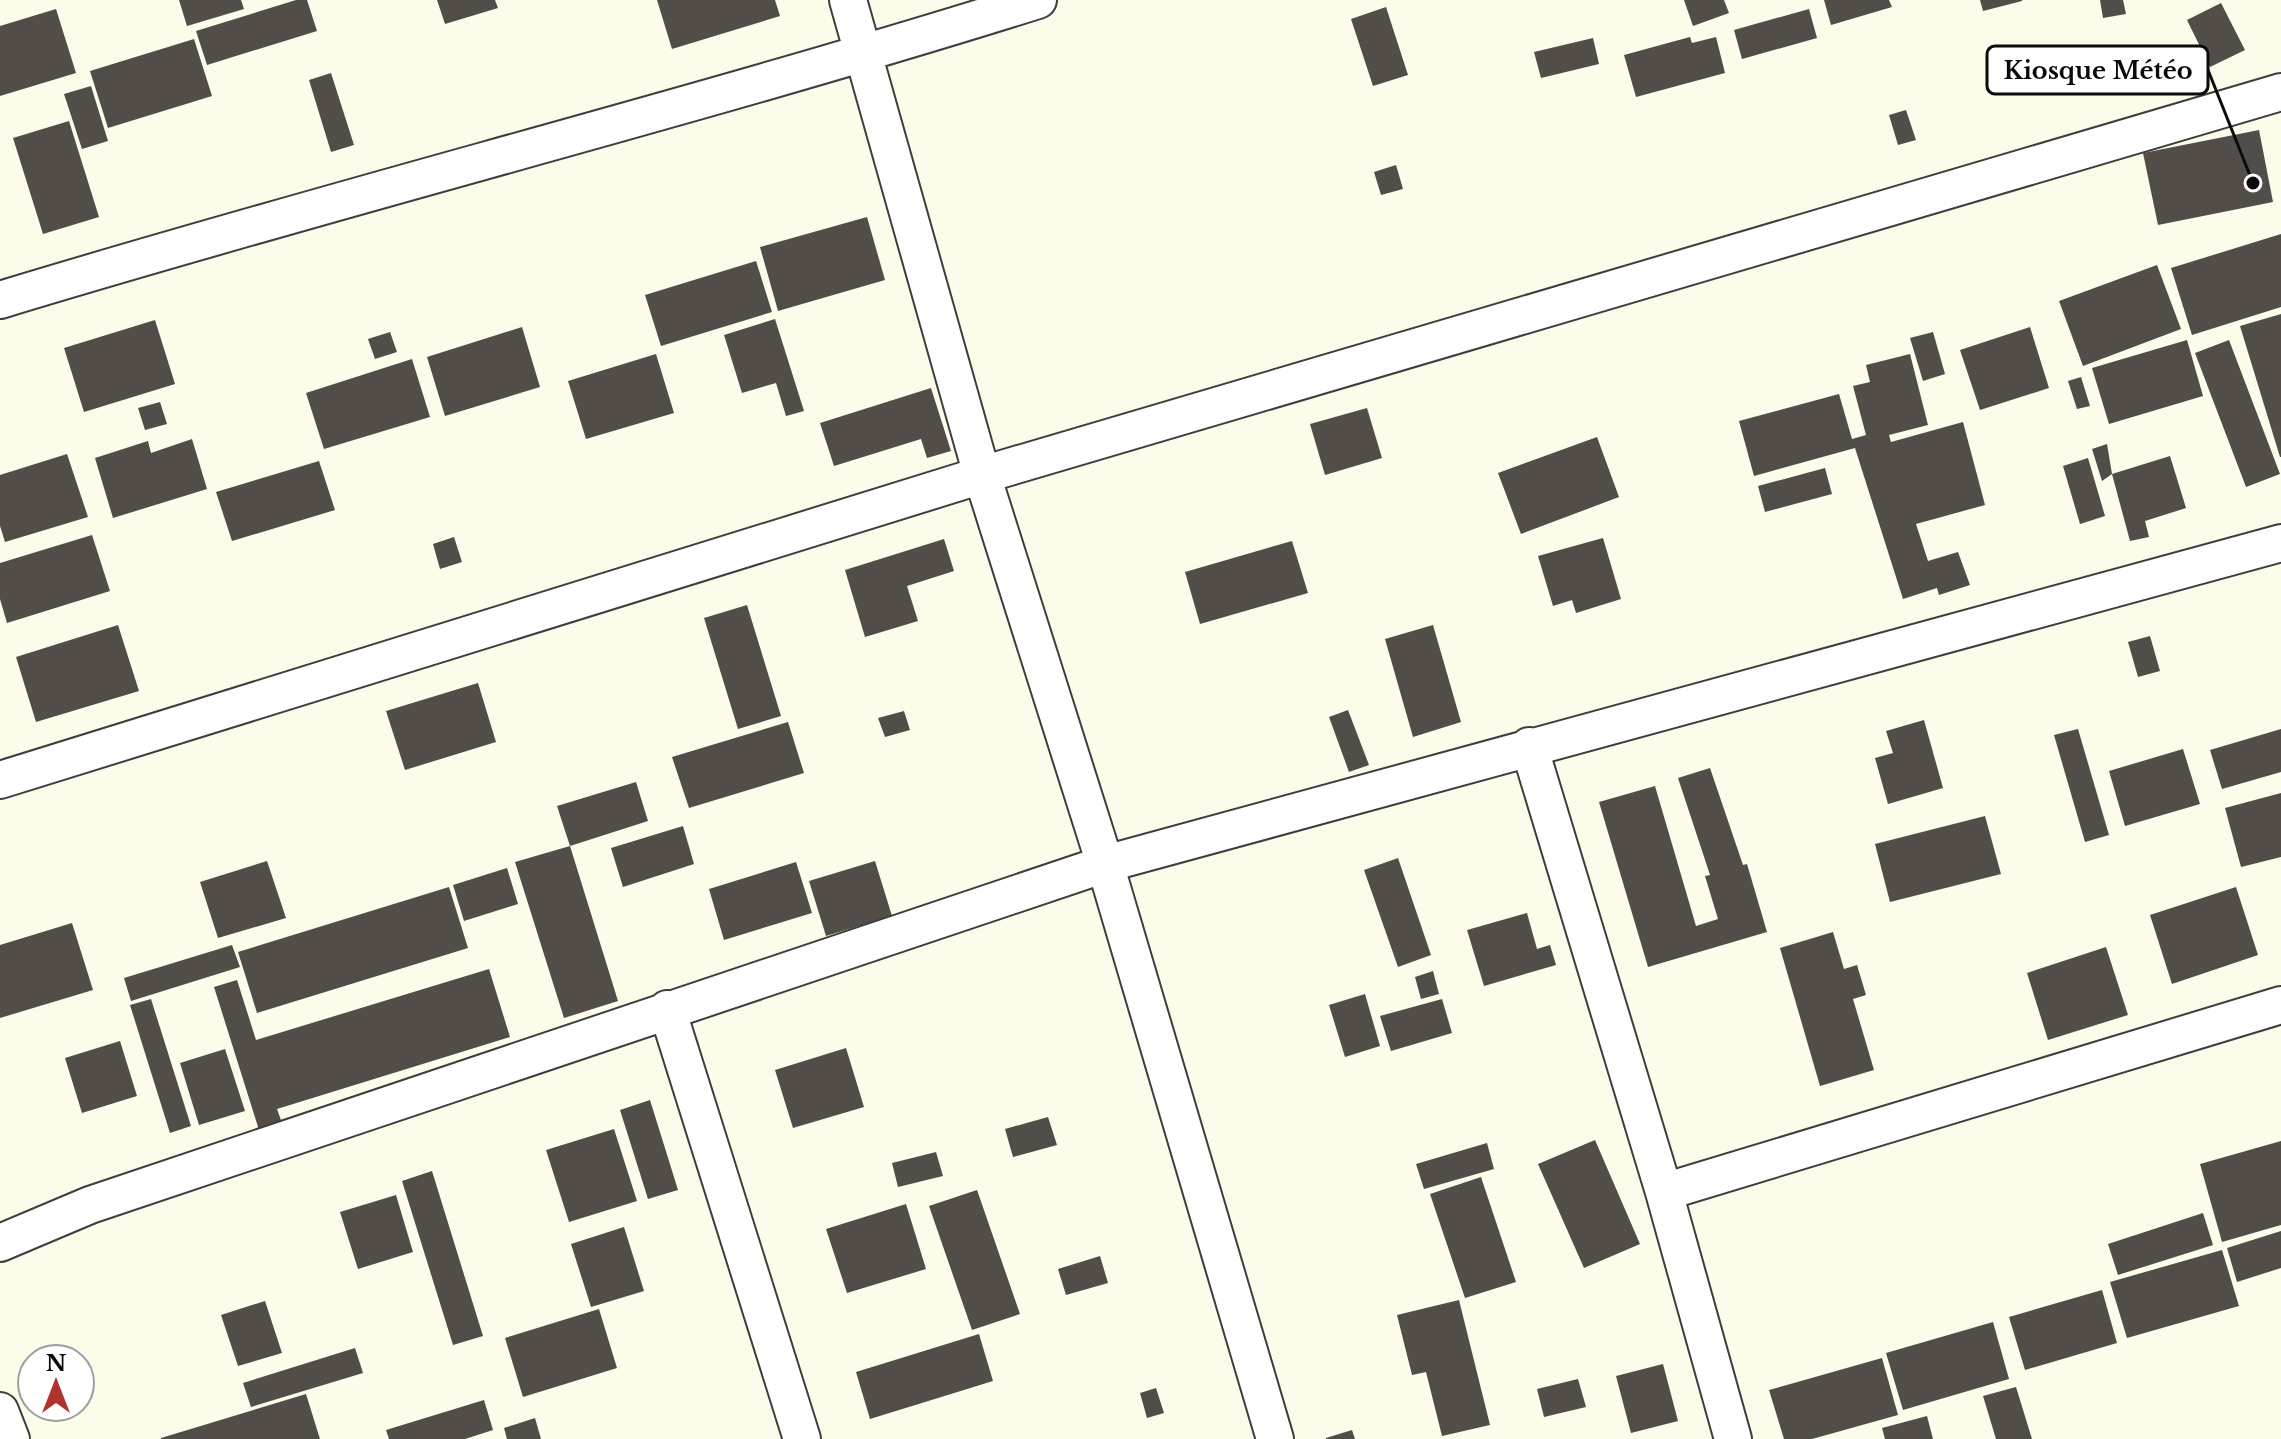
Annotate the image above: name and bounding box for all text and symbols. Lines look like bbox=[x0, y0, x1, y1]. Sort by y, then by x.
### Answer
callout: Kiosque Météo bbox=[1987, 46, 2208, 94]
text: Kiosque Météo bbox=[2003, 56, 2193, 85]
north arrow bbox=[16, 1343, 96, 1423]
text: N bbox=[46, 1350, 67, 1377]

